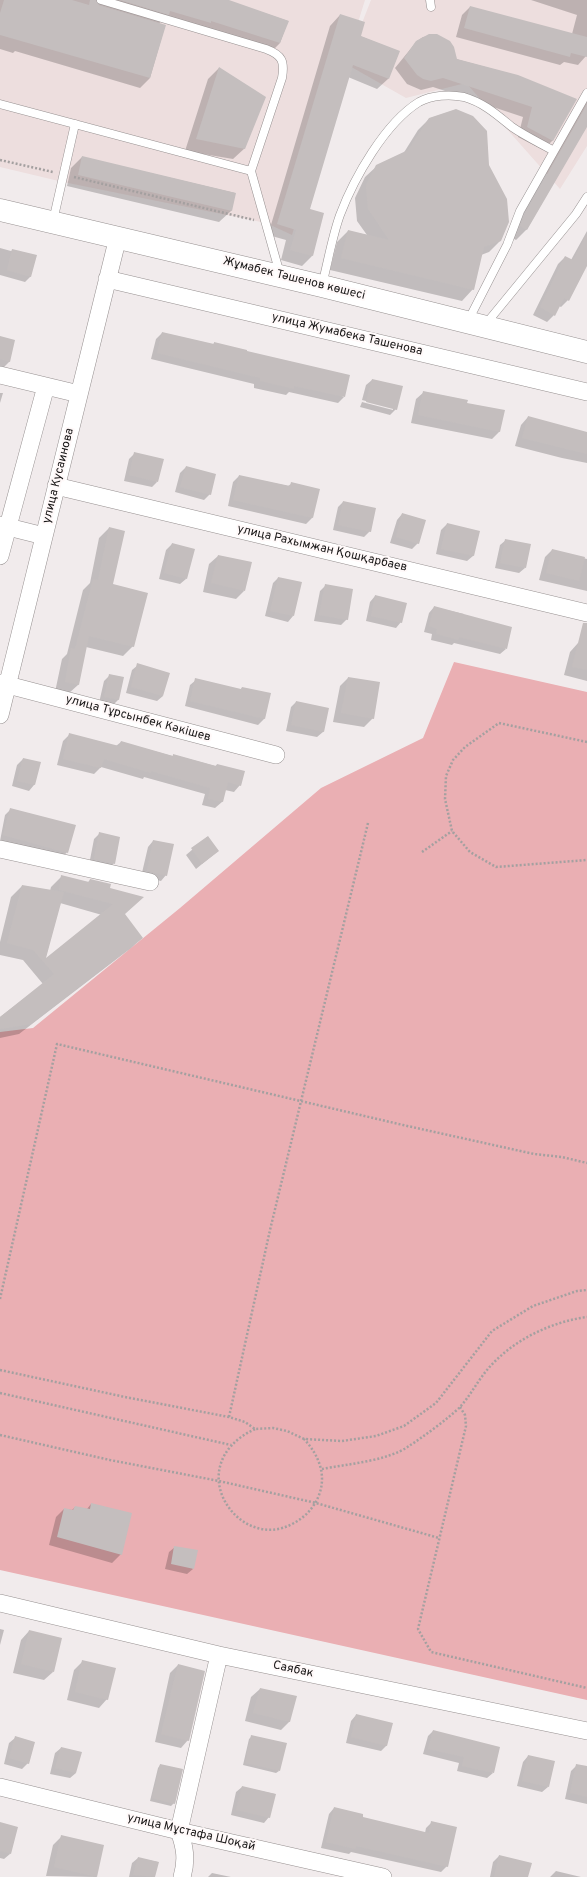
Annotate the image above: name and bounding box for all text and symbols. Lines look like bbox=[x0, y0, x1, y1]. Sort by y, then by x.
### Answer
street label: Жұмабек Тәшенов көшесі bbox=[221, 254, 367, 304]
street label: улица Жумабека Ташенова bbox=[270, 311, 424, 359]
street label: улица Кусаинова bbox=[40, 427, 78, 525]
street label: улица Рахымжан Қошқарбаев bbox=[236, 522, 408, 576]
street label: улица Тұрсынбек Кәкішев bbox=[64, 693, 212, 745]
street label: Саябак bbox=[271, 1659, 315, 1681]
street label: улица Мұстафа Шоқай bbox=[126, 1811, 256, 1855]

